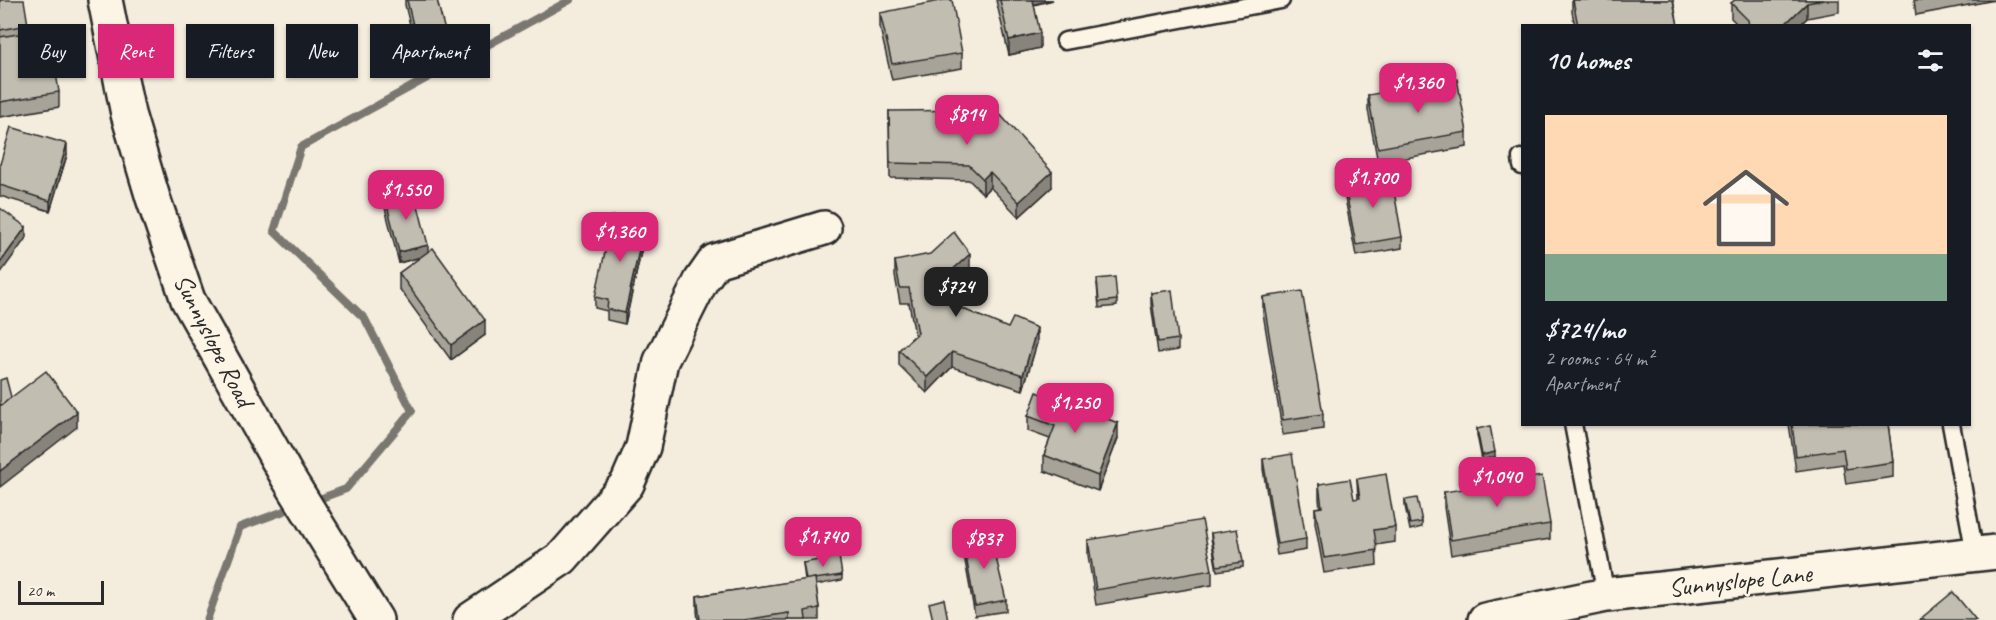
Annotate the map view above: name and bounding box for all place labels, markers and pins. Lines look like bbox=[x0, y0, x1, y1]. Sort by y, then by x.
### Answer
pin: $1,360 bbox=[1369, 63, 1467, 114]
pin: $814 bbox=[931, 95, 1003, 146]
pin: $1,700 bbox=[1324, 158, 1422, 209]
pin: $1,550 bbox=[357, 170, 455, 221]
pin: $1,360 bbox=[571, 212, 669, 263]
pin: $724 bbox=[920, 267, 992, 318]
pin: $1,250 bbox=[1026, 383, 1124, 434]
pin: $1,040 bbox=[1448, 457, 1546, 508]
pin: $1,740 bbox=[774, 517, 872, 568]
pin: $837 bbox=[948, 519, 1020, 570]

